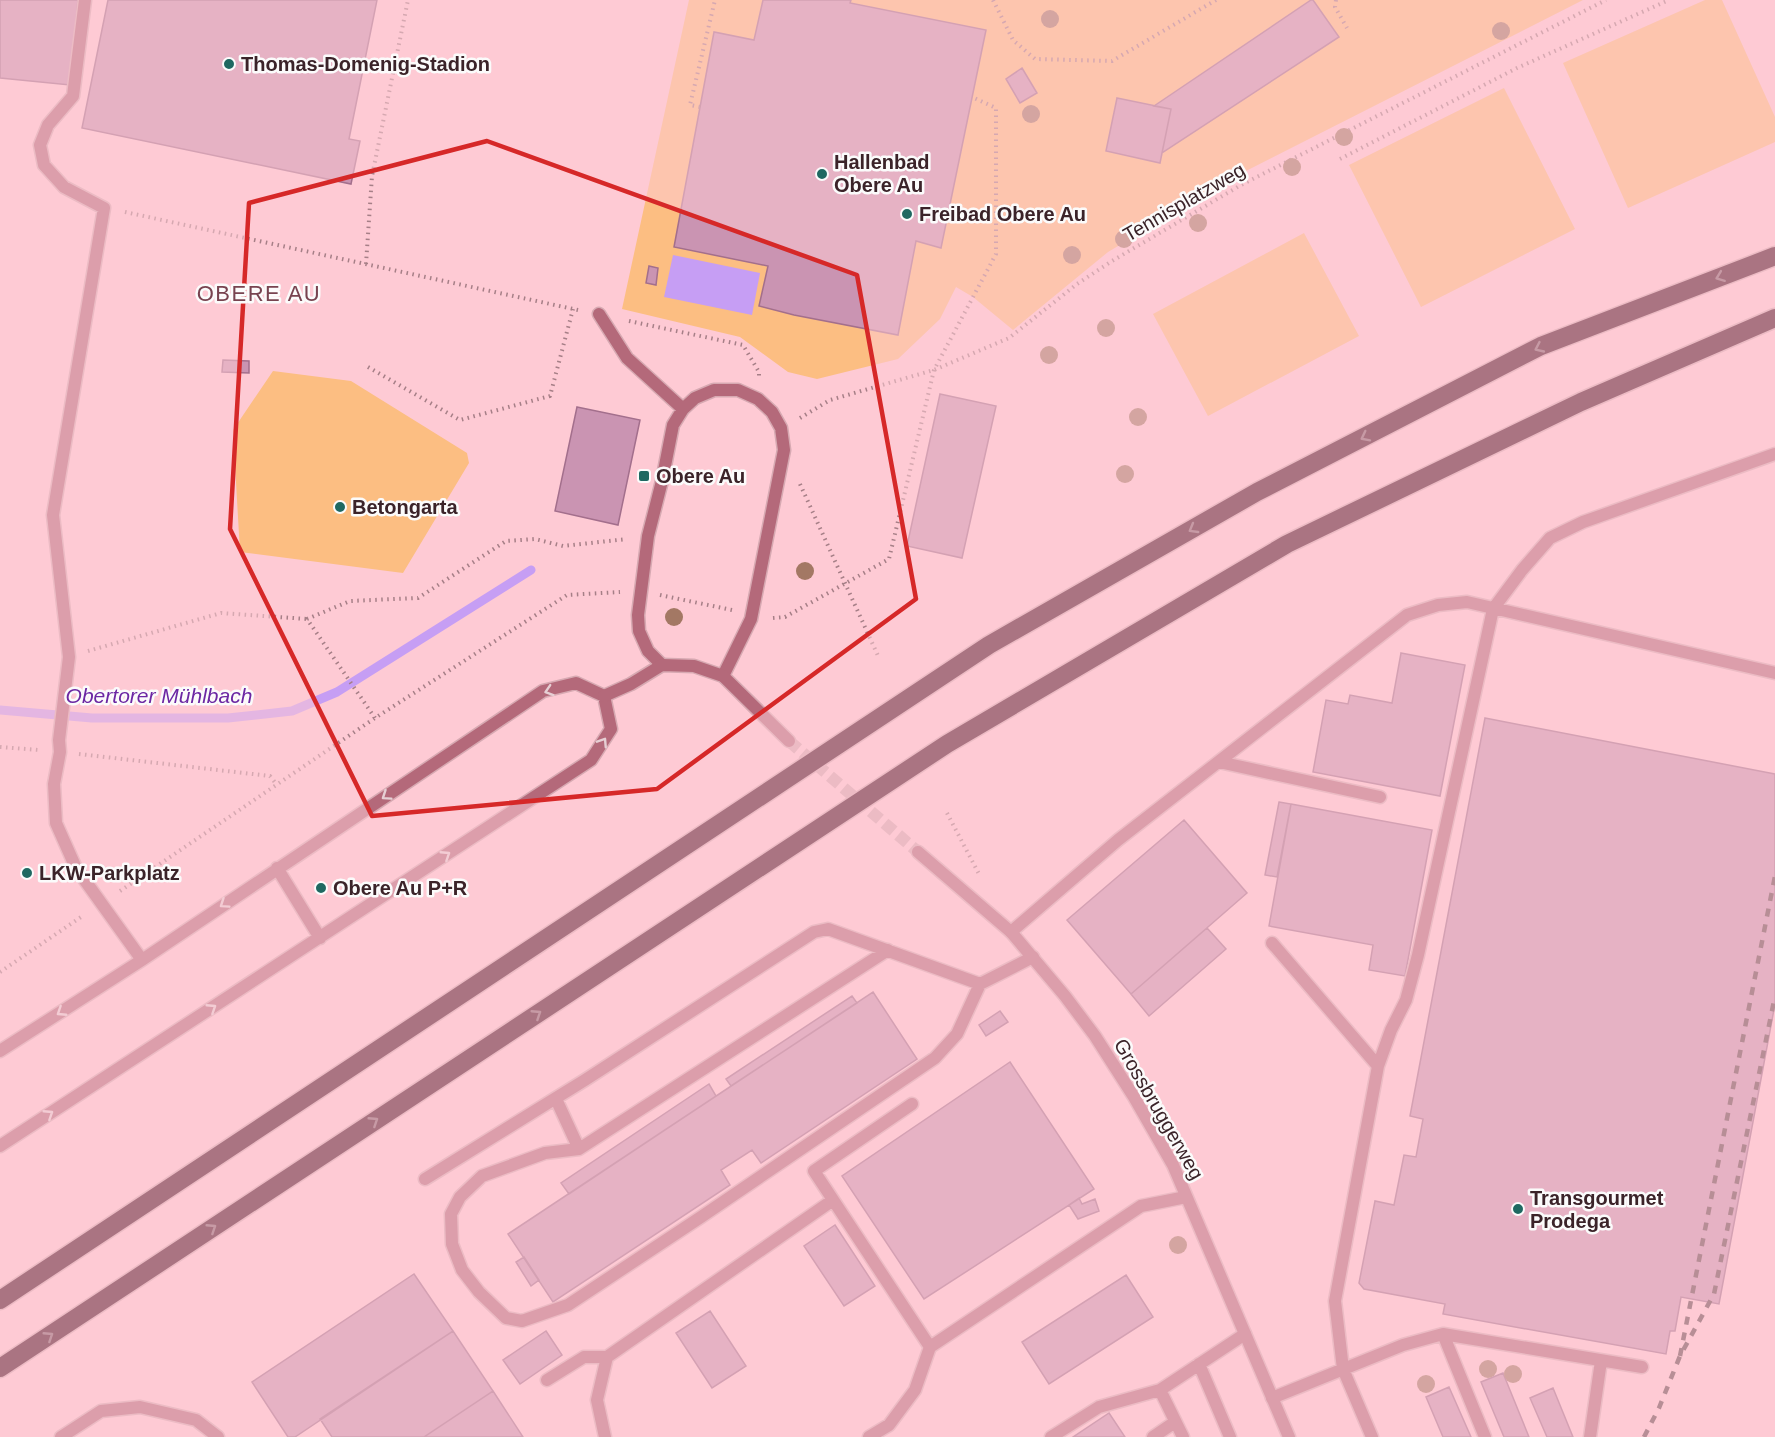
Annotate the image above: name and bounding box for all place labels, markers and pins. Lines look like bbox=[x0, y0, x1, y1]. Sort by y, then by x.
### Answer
place label: Thomas-Domenig-Stadion bbox=[241, 53, 490, 75]
marker: Thomas-Domenig-Stadion bbox=[222, 57, 236, 71]
place label: Hallenbad Obere Au bbox=[834, 151, 930, 196]
marker: Hallenbad Obere Au bbox=[815, 167, 829, 181]
place label: Freibad Obere Au bbox=[919, 203, 1086, 225]
marker: Freibad Obere Au bbox=[900, 207, 914, 221]
place label: Obere Au bbox=[656, 465, 745, 487]
marker: Obere Au bbox=[637, 469, 651, 483]
place label: Betongarta bbox=[352, 496, 458, 518]
marker: Betongarta bbox=[333, 500, 347, 514]
place label: LKW-Parkplatz bbox=[39, 862, 180, 884]
marker: LKW-Parkplatz bbox=[20, 866, 34, 880]
place label: Obere Au P+R bbox=[333, 877, 468, 899]
marker: Obere Au P+R bbox=[314, 881, 328, 895]
place label: Transgourmet Prodega bbox=[1530, 1187, 1664, 1232]
marker: Transgourmet Prodega bbox=[1511, 1202, 1525, 1216]

